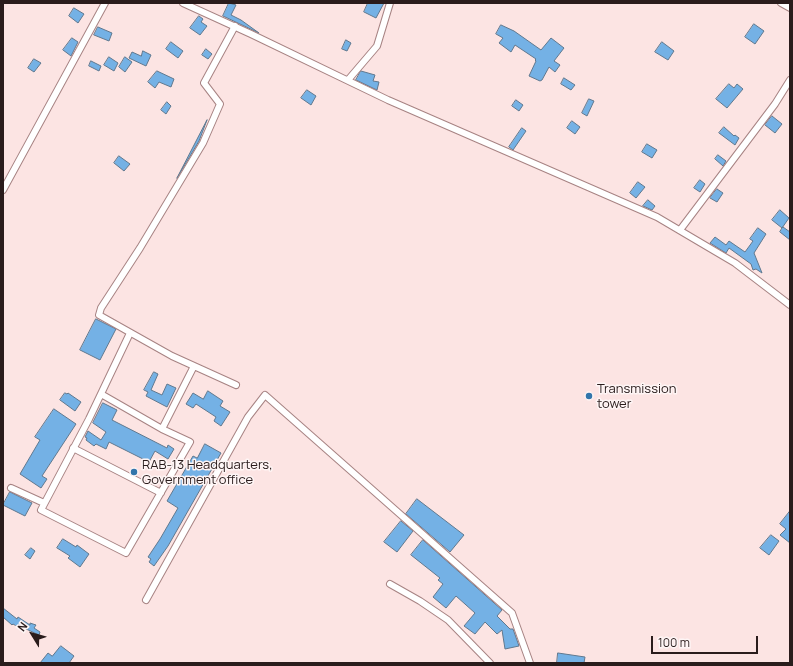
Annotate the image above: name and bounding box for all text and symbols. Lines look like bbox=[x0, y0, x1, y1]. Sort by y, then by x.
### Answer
place label: Transmission tower bbox=[597, 381, 676, 412]
marker: Transmission tower bbox=[584, 391, 594, 401]
place label: RAB-13 Headquarters, Government office bbox=[142, 457, 273, 488]
marker: RAB-13 Headquarters, Government office bbox=[129, 467, 139, 477]
north arrow bbox=[12, 614, 52, 654]
text: N bbox=[14, 619, 30, 634]
scale bar bbox=[653, 628, 760, 654]
text: 100 m bbox=[658, 634, 690, 651]

